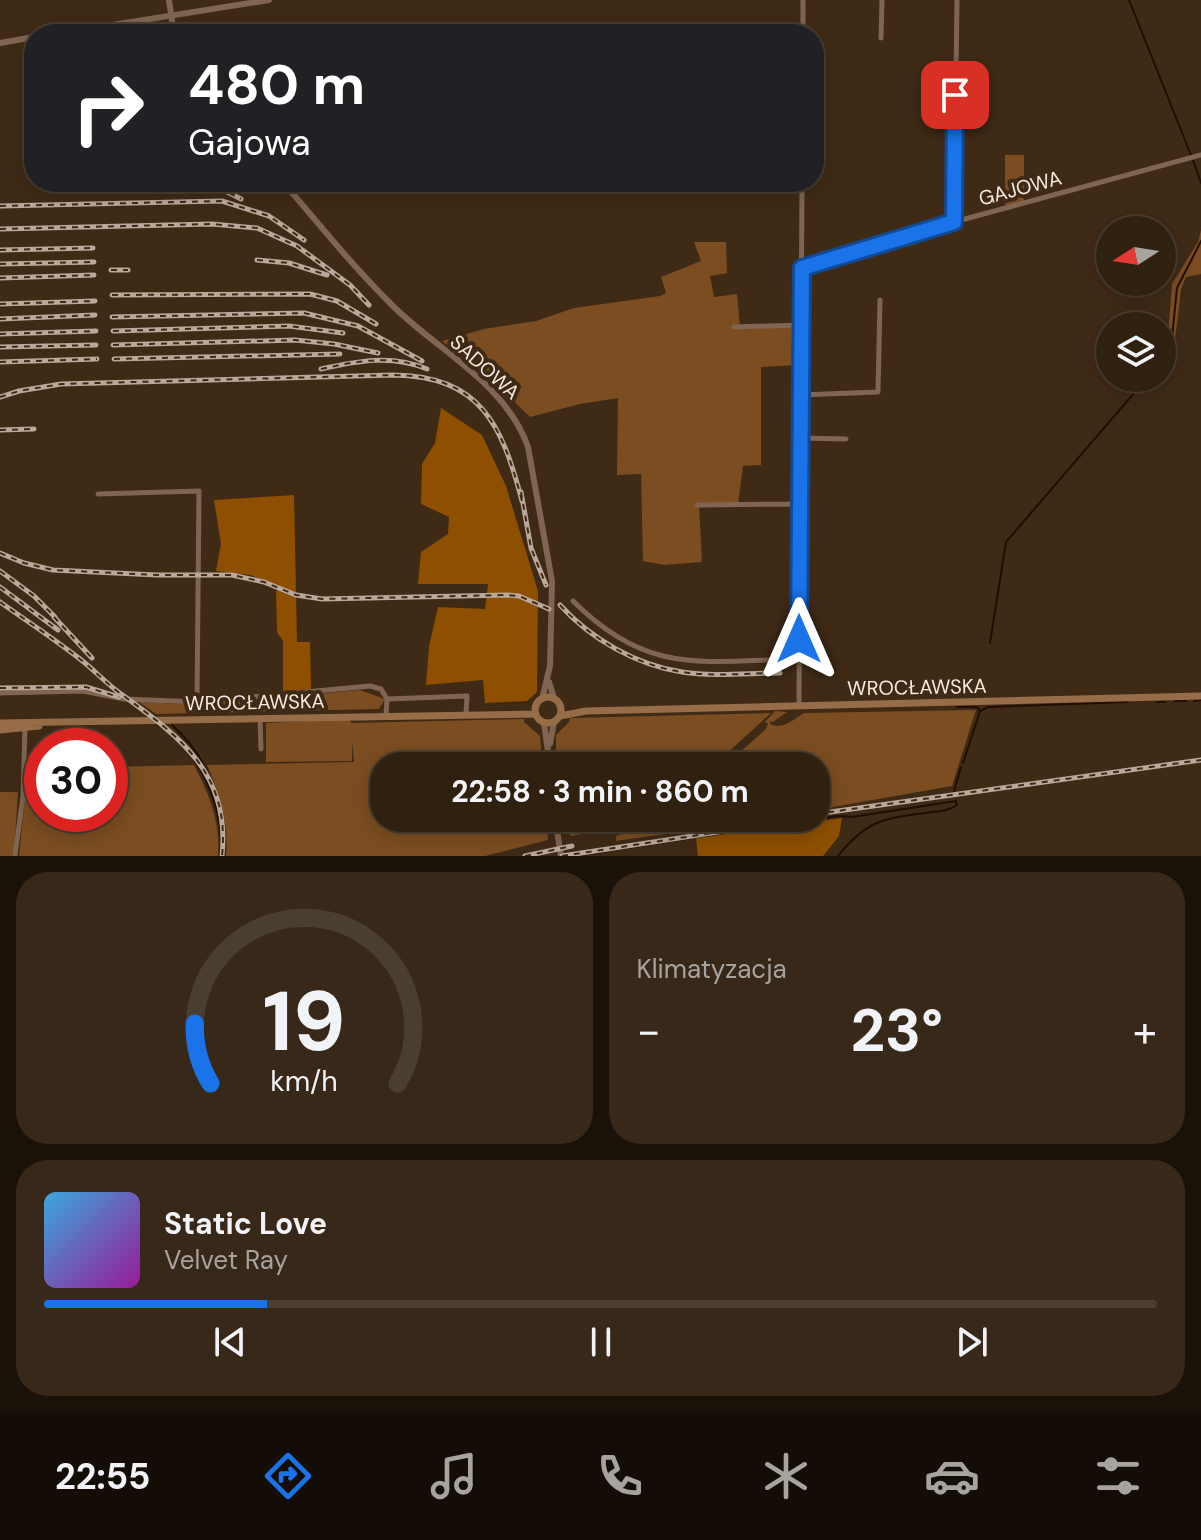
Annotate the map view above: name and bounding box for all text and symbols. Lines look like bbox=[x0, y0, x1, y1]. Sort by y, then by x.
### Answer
text: 480 m bbox=[188, 48, 365, 121]
icon: right bbox=[56, 56, 160, 160]
pin bbox=[921, 61, 989, 129]
icon: arrive bbox=[933, 73, 977, 117]
text: Gajowa bbox=[188, 119, 311, 166]
street label: GAJOWA bbox=[976, 164, 1064, 212]
north arrow bbox=[1096, 216, 1176, 296]
map controls bbox=[1096, 216, 1176, 392]
button: layers bbox=[1096, 312, 1176, 392]
street label: SADOWA bbox=[445, 329, 525, 405]
position arrow bbox=[757, 597, 841, 681]
street label: WROCŁAWSKA bbox=[847, 673, 987, 701]
street label: WROCŁAWSKA bbox=[185, 688, 325, 716]
speed limit sign: 30 bbox=[24, 728, 128, 832]
text: 22:58 · 3 min · 860 m bbox=[451, 772, 749, 811]
text: Klimatyzacja bbox=[637, 952, 787, 986]
text: 19 bbox=[263, 967, 346, 1076]
text: 23° bbox=[850, 991, 943, 1070]
text: − bbox=[637, 1002, 661, 1060]
text: + bbox=[1133, 1002, 1157, 1060]
text: km/h bbox=[270, 1063, 338, 1100]
text: Static Love bbox=[164, 1204, 327, 1243]
text: Velvet Ray bbox=[164, 1243, 288, 1277]
icon: previous bbox=[208, 1320, 252, 1364]
icon: pause bbox=[579, 1320, 623, 1364]
icon: next bbox=[950, 1320, 994, 1364]
icon: directions bbox=[260, 1448, 316, 1504]
icon: music bbox=[426, 1448, 482, 1504]
icon: phone bbox=[592, 1448, 648, 1504]
icon: climate bbox=[758, 1448, 814, 1504]
icon: car bbox=[924, 1448, 980, 1504]
icon: filters bbox=[1090, 1448, 1146, 1504]
text: 22:55 bbox=[55, 1453, 150, 1500]

